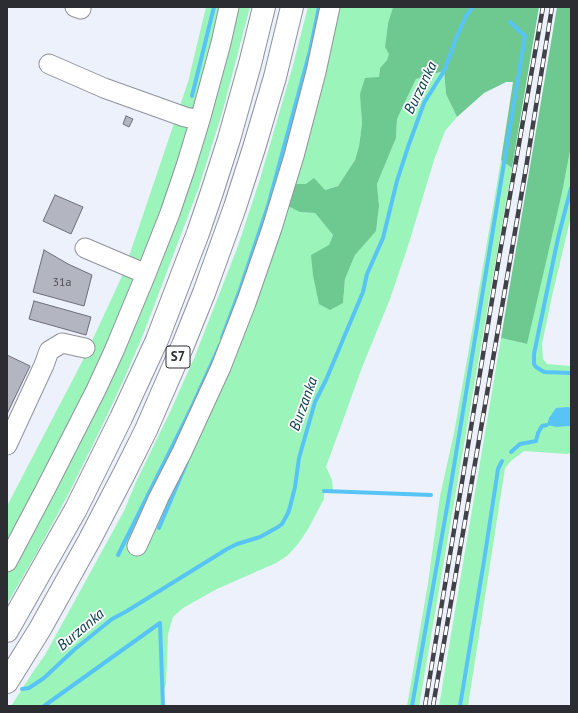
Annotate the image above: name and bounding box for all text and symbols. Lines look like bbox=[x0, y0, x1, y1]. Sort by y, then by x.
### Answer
water label: Burzanka bbox=[401, 59, 441, 117]
house number: 31a bbox=[52, 276, 72, 290]
road number: S7 bbox=[166, 346, 190, 368]
water label: Burzanka bbox=[286, 375, 322, 433]
water label: Burzanka bbox=[54, 605, 108, 655]

